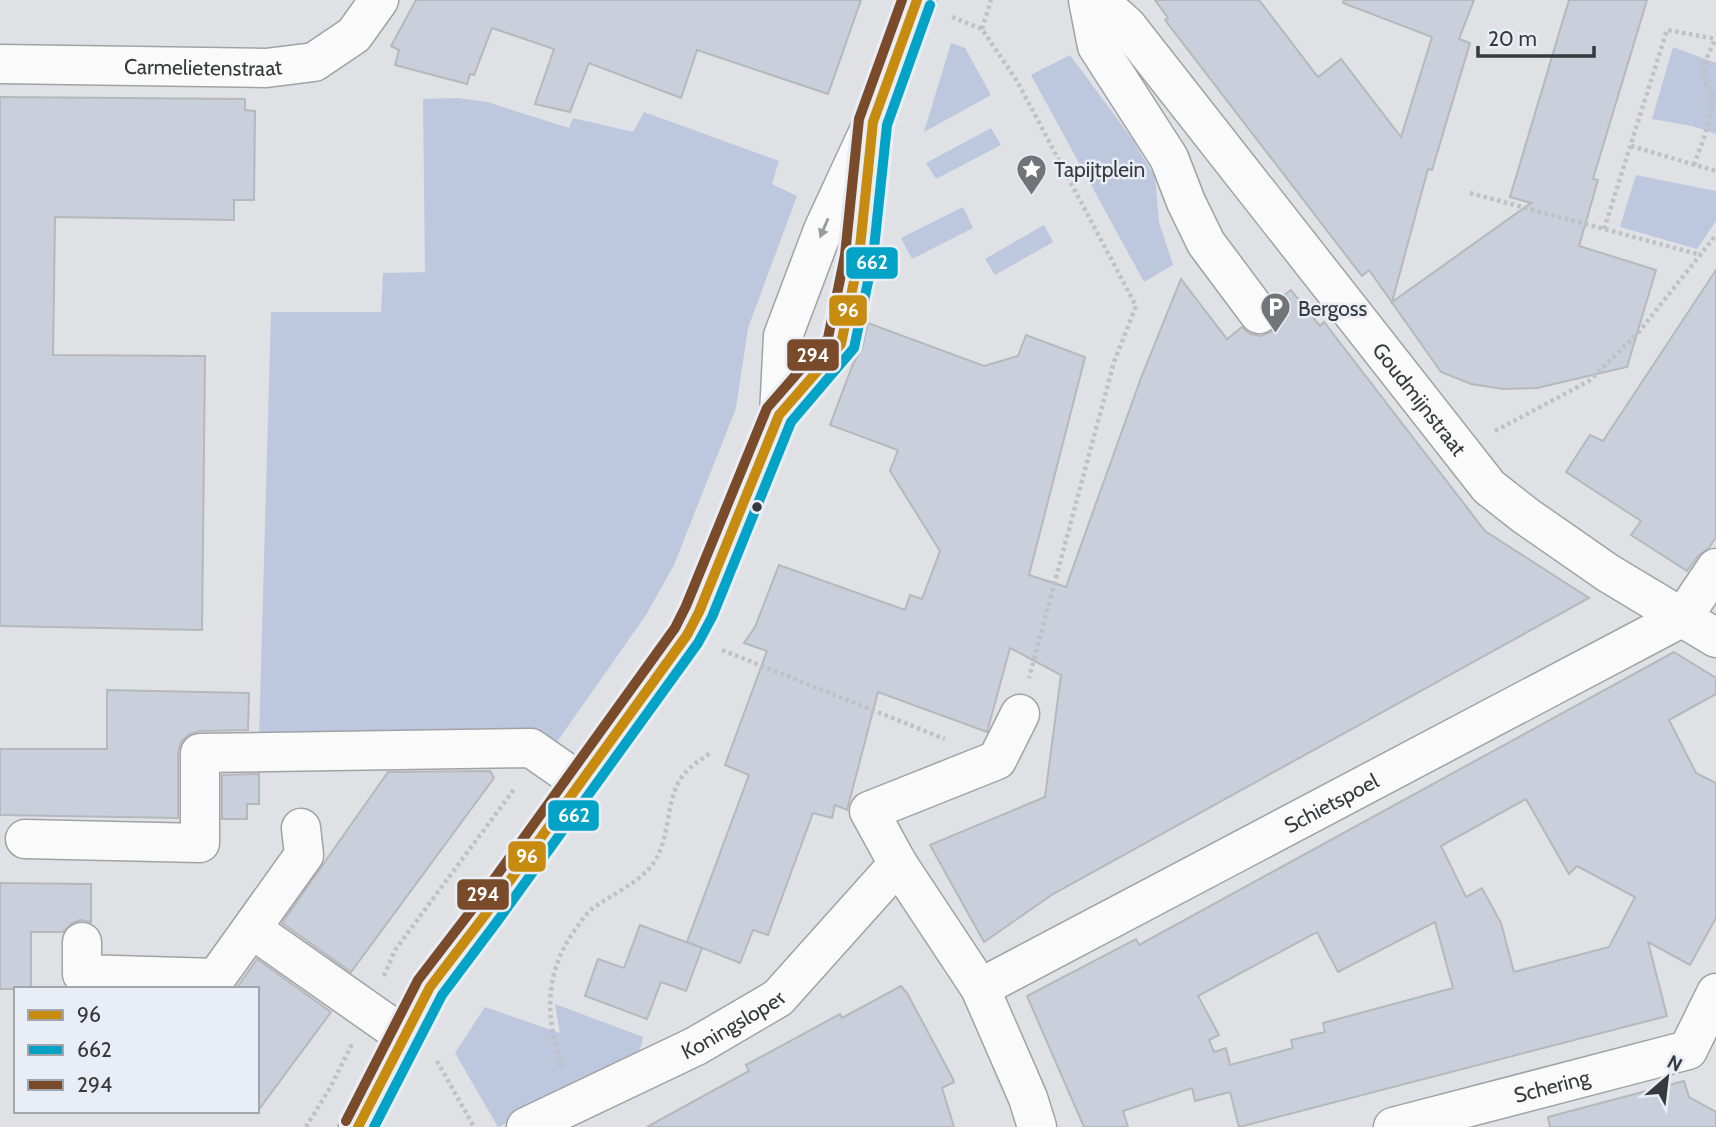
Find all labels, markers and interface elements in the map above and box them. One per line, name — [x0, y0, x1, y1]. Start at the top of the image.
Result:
scale bar — [1478, 14, 1594, 58]
text: 20 m — [1488, 26, 1537, 51]
street label: Carmelietenstraat — [124, 53, 283, 81]
place icon: Tapijtplein — [1014, 152, 1048, 196]
place label: Tapijtplein — [1054, 157, 1145, 183]
one-way arrow — [818, 218, 830, 238]
line badge: 662 — [845, 246, 899, 280]
text: 662 — [856, 251, 888, 274]
parking icon: Bergoss — [1258, 291, 1292, 335]
line badge: 96 — [828, 294, 868, 327]
place label: Bergoss — [1298, 296, 1368, 321]
text: 96 — [837, 299, 859, 322]
street label: Goudmijnstraat — [1368, 337, 1472, 460]
line badge: 294 — [786, 338, 840, 372]
text: 294 — [797, 344, 829, 367]
unlabelled marker — [750, 500, 764, 514]
street label: Schietspoel — [1280, 768, 1383, 838]
line badge: 662 — [547, 799, 600, 832]
text: 662 — [558, 804, 590, 827]
line badge: 96 — [507, 840, 547, 873]
text: 96 — [516, 845, 538, 868]
line badge: 294 — [456, 878, 510, 911]
text: 294 — [467, 883, 499, 906]
street label: Koningsloper — [677, 985, 791, 1064]
legend — [14, 987, 259, 1113]
text: 96 — [77, 1002, 101, 1027]
text: 662 — [77, 1037, 112, 1062]
north arrow — [1632, 1043, 1702, 1113]
text: N — [1663, 1050, 1686, 1077]
street label: Schering — [1511, 1064, 1593, 1107]
text: 294 — [77, 1072, 112, 1097]

